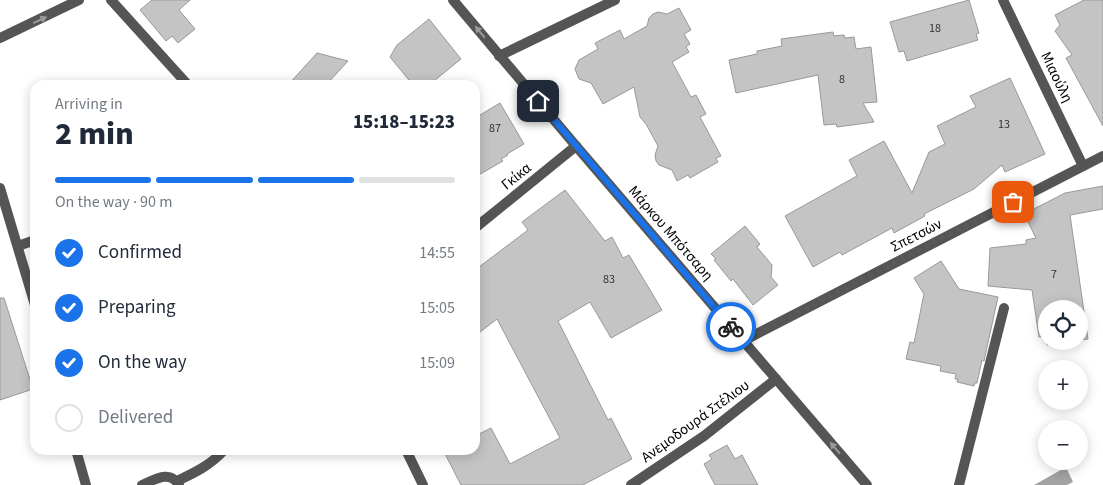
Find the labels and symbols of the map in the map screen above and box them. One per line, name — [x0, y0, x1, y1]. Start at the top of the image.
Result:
one-way arrow — [33, 15, 47, 23]
house number: 18 — [929, 20, 941, 37]
one-way arrow — [474, 26, 485, 39]
street label: Μιαούλη — [1035, 48, 1078, 106]
house number: 8 — [839, 71, 845, 88]
pin — [517, 80, 559, 122]
house number: 13 — [998, 116, 1010, 133]
house number: 87 — [489, 120, 501, 137]
street label: Γκίκα — [497, 157, 536, 195]
street label: Μάρκου Μπότσαρη — [623, 181, 718, 286]
pin — [992, 181, 1034, 223]
street label: Σπετσών — [887, 214, 946, 257]
house number: 7 — [1051, 266, 1057, 283]
house number: 83 — [603, 271, 615, 288]
courier — [706, 302, 756, 352]
street label: Ανεμοδουρά Στέλιου — [637, 375, 754, 468]
one-way arrow — [830, 442, 841, 455]

